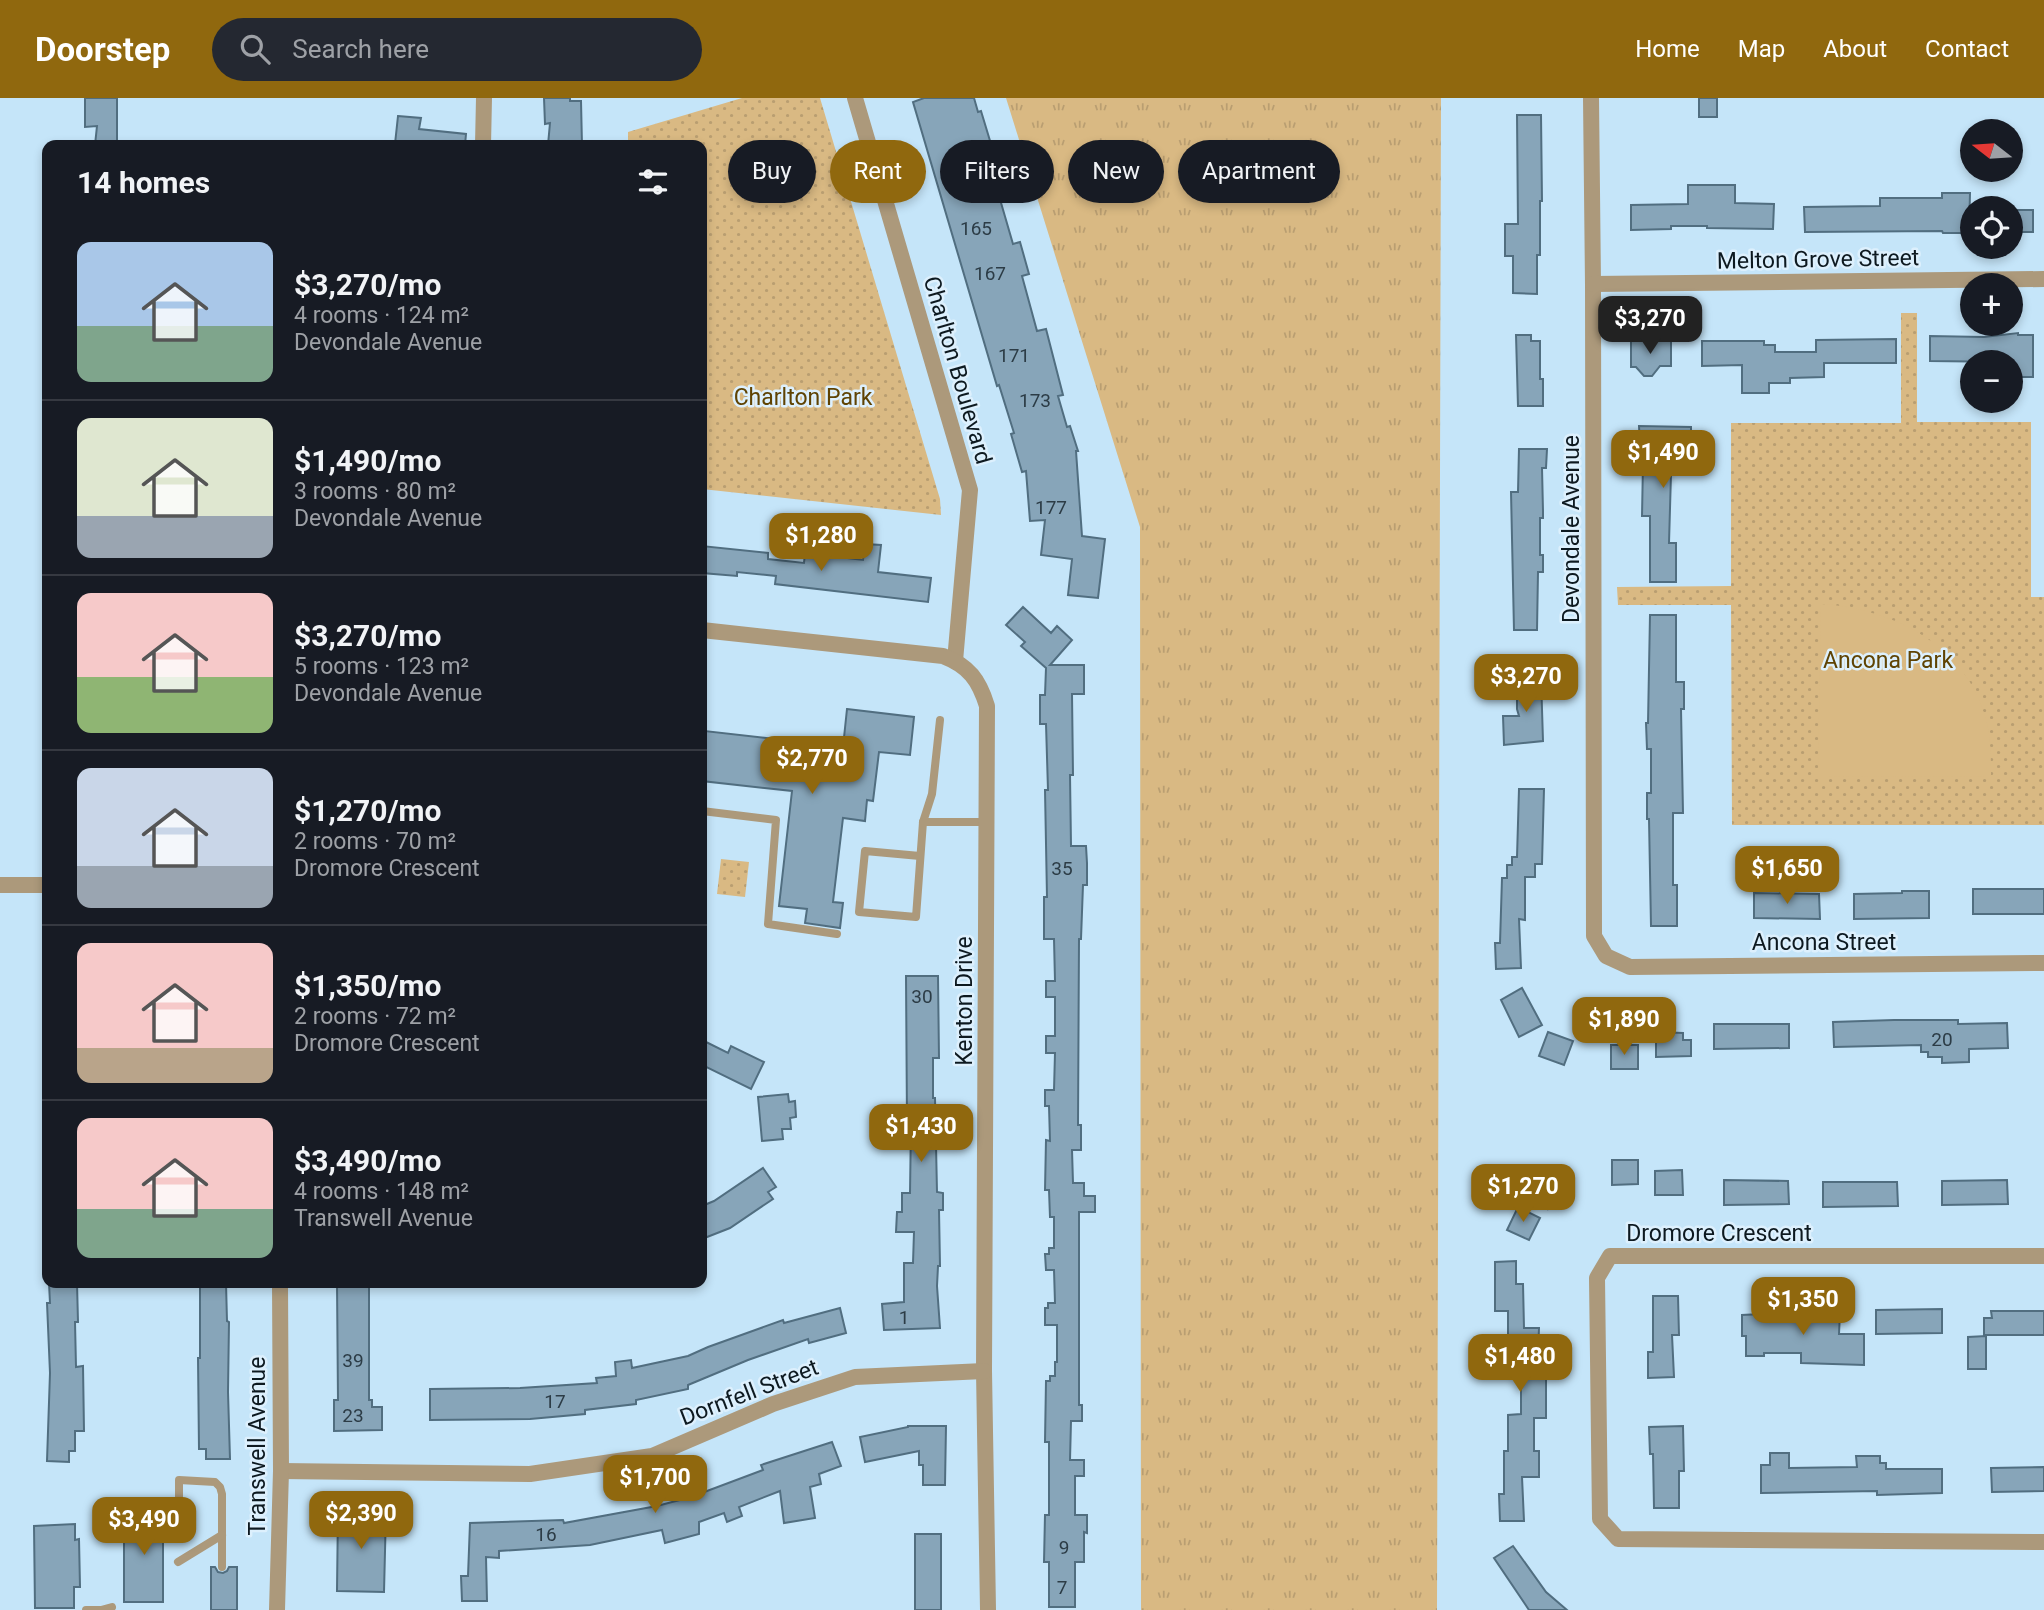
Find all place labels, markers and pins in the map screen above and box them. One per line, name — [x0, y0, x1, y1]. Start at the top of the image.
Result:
pin: $3,270 — [1593, 296, 1707, 356]
pin: $1,490 — [1606, 430, 1720, 490]
pin: $1,280 — [764, 514, 878, 573]
pin: $3,270 — [1469, 654, 1583, 714]
pin: $2,770 — [755, 736, 869, 796]
pin: $1,650 — [1730, 846, 1844, 906]
pin: $1,890 — [1567, 998, 1681, 1057]
pin: $1,430 — [864, 1104, 978, 1164]
pin: $1,270 — [1466, 1164, 1580, 1224]
pin: $1,350 — [1746, 1278, 1860, 1337]
pin: $1,480 — [1463, 1334, 1577, 1394]
pin: $1,700 — [598, 1456, 712, 1515]
pin: $2,390 — [304, 1492, 418, 1551]
pin: $3,490 — [87, 1498, 201, 1557]

